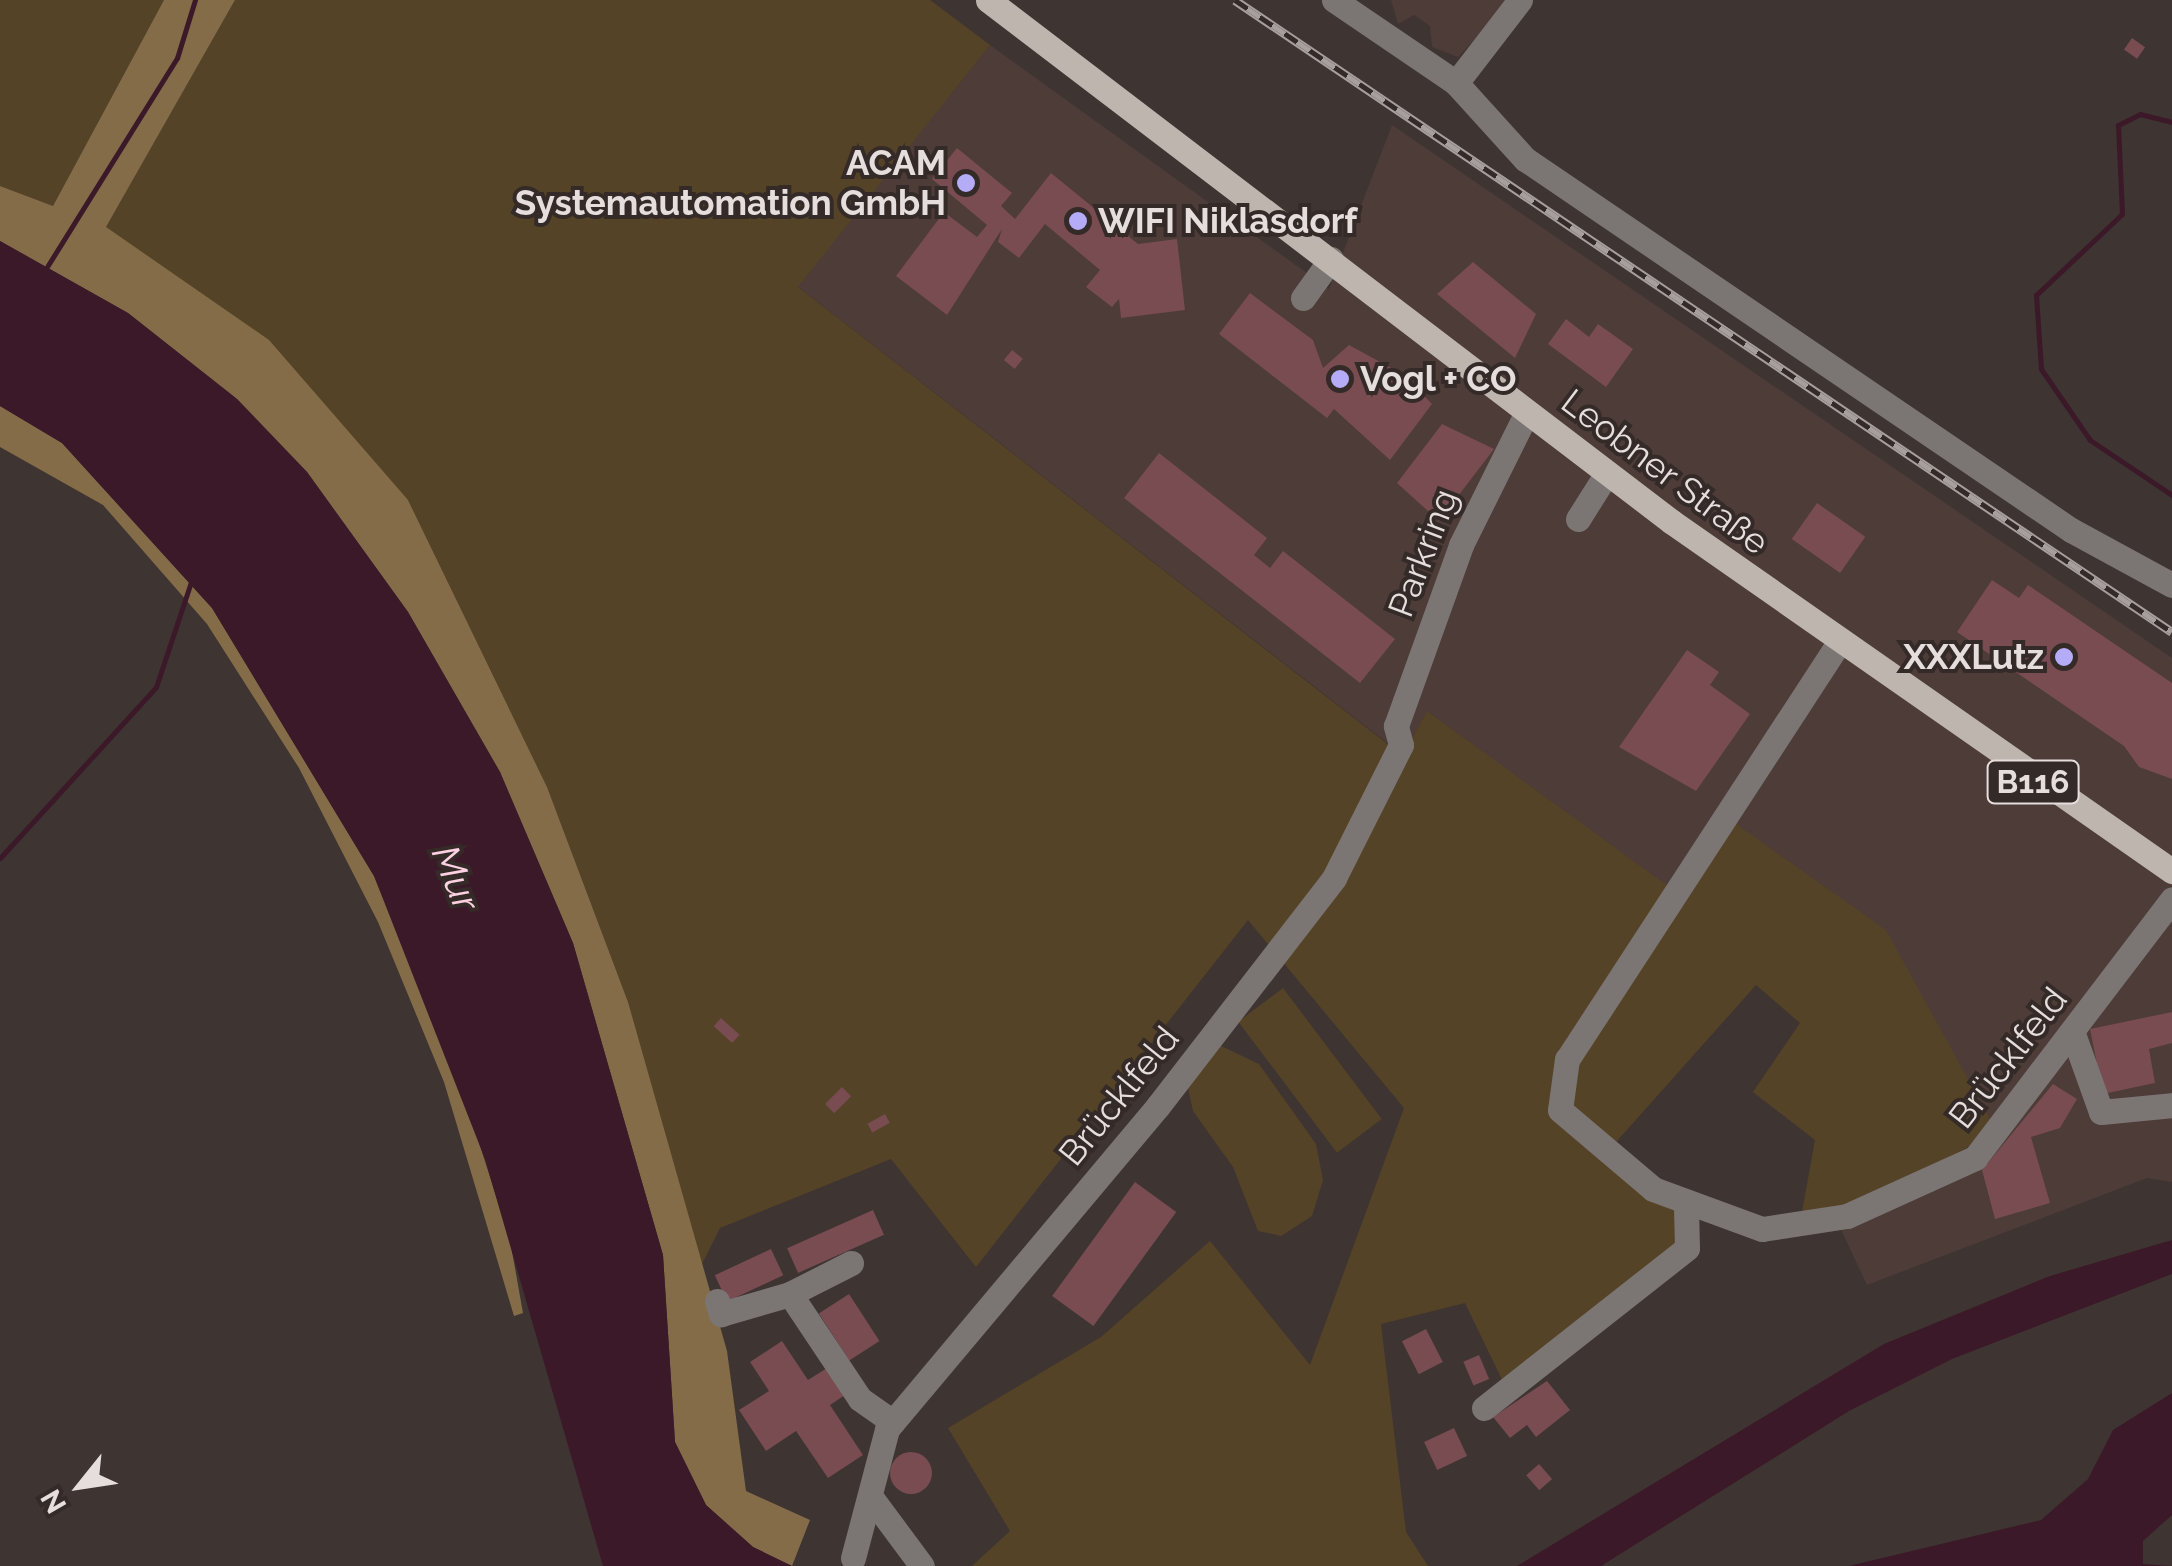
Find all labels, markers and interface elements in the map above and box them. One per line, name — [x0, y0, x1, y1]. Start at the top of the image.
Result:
place label: ACAM Systemautomation GmbH — [515, 142, 946, 224]
marker: ACAM Systemautomation GmbH — [955, 172, 977, 194]
place label: WIFI Niklasdorf — [1098, 200, 1357, 242]
marker: WIFI Niklasdorf — [1067, 210, 1089, 232]
place label: Vogl + CO — [1360, 358, 1517, 400]
marker: Vogl + CO — [1329, 368, 1351, 390]
street label: Leobner Straße — [1553, 380, 1777, 564]
street label: Parkring — [1379, 483, 1467, 623]
place label: XXXLutz — [1903, 636, 2044, 678]
marker: XXXLutz — [2053, 646, 2075, 668]
road number: B116 — [1986, 755, 2080, 809]
water label: Mur — [422, 839, 490, 917]
street label: Brücklfeld — [1940, 979, 2076, 1137]
street label: Brücklfeld — [1050, 1018, 1188, 1174]
north arrow — [30, 1436, 130, 1536]
text: N — [34, 1484, 73, 1519]

